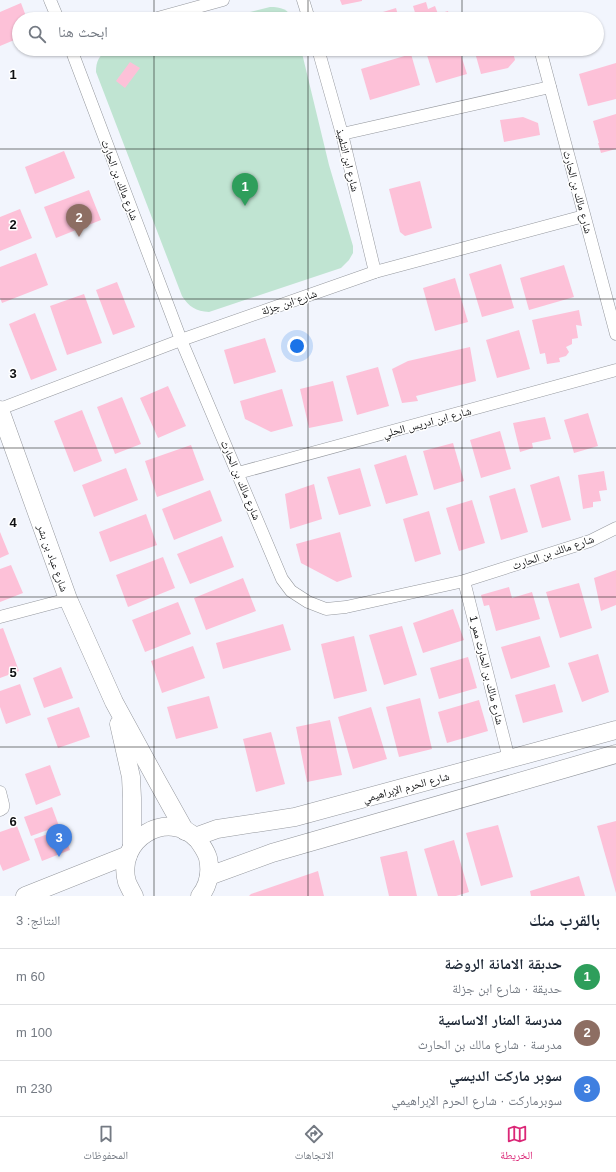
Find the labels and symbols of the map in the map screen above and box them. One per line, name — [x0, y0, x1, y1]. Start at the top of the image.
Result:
text: 1 — [9, 67, 17, 82]
street label: شارع ابن التلميذ — [333, 127, 362, 193]
street label: شارع مالك بن الحارث — [98, 138, 141, 222]
street label: شارع مالك بن الحارث — [560, 149, 595, 235]
pin: 1 — [232, 173, 258, 206]
pin: 2 — [66, 204, 92, 237]
text: 2 — [9, 217, 17, 232]
street label: شارع ابن جزلة — [260, 287, 319, 318]
your location — [287, 336, 307, 356]
text: 3 — [9, 366, 17, 381]
street label: شارع ابن ادريس الحلي — [381, 404, 473, 442]
street label: شارع مالك بن الحارث — [218, 438, 263, 522]
text: 4 — [9, 515, 17, 530]
street label: شارع عباد بن بشر — [34, 522, 71, 593]
street label: شارع مالك بن الحارث — [511, 532, 596, 573]
street label: شارع مالك بن الحارث ممر 1 — [467, 614, 506, 726]
text: 5 — [9, 665, 17, 680]
street label: شارع الحرم الإبراهيمي — [361, 770, 451, 807]
text: 6 — [9, 814, 17, 829]
pin: 3 — [46, 824, 72, 857]

